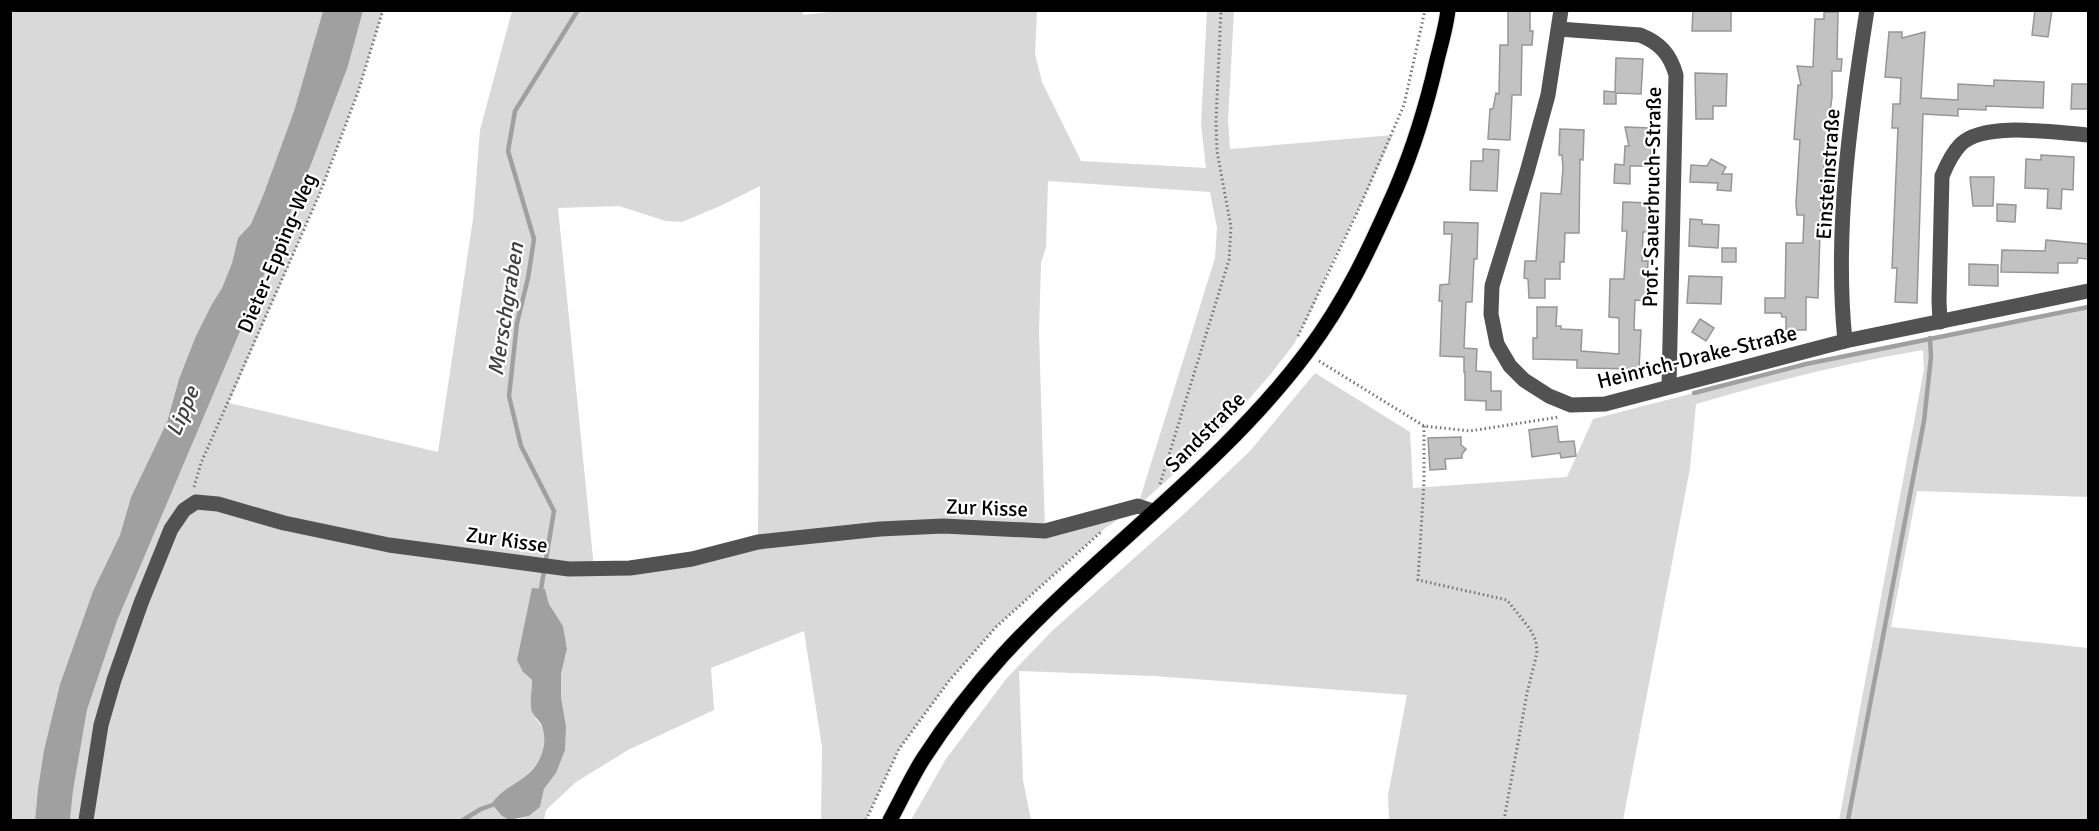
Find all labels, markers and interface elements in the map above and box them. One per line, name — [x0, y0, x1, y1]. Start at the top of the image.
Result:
street label: Prof.-Sauerbruch-Straße — [1637, 86, 1667, 308]
street label: Einsteinstraße — [1810, 108, 1846, 240]
street label: Dieter-Epping-Weg — [232, 169, 322, 337]
water label: Merschgraben — [482, 240, 529, 377]
street label: Heinrich-Drake-Straße — [1594, 320, 1800, 394]
water label: Lippe — [160, 381, 205, 440]
street label: Sandstraße — [1159, 386, 1251, 478]
street label: Zur Kisse — [945, 494, 1029, 522]
street label: Zur Kisse — [464, 521, 550, 559]

